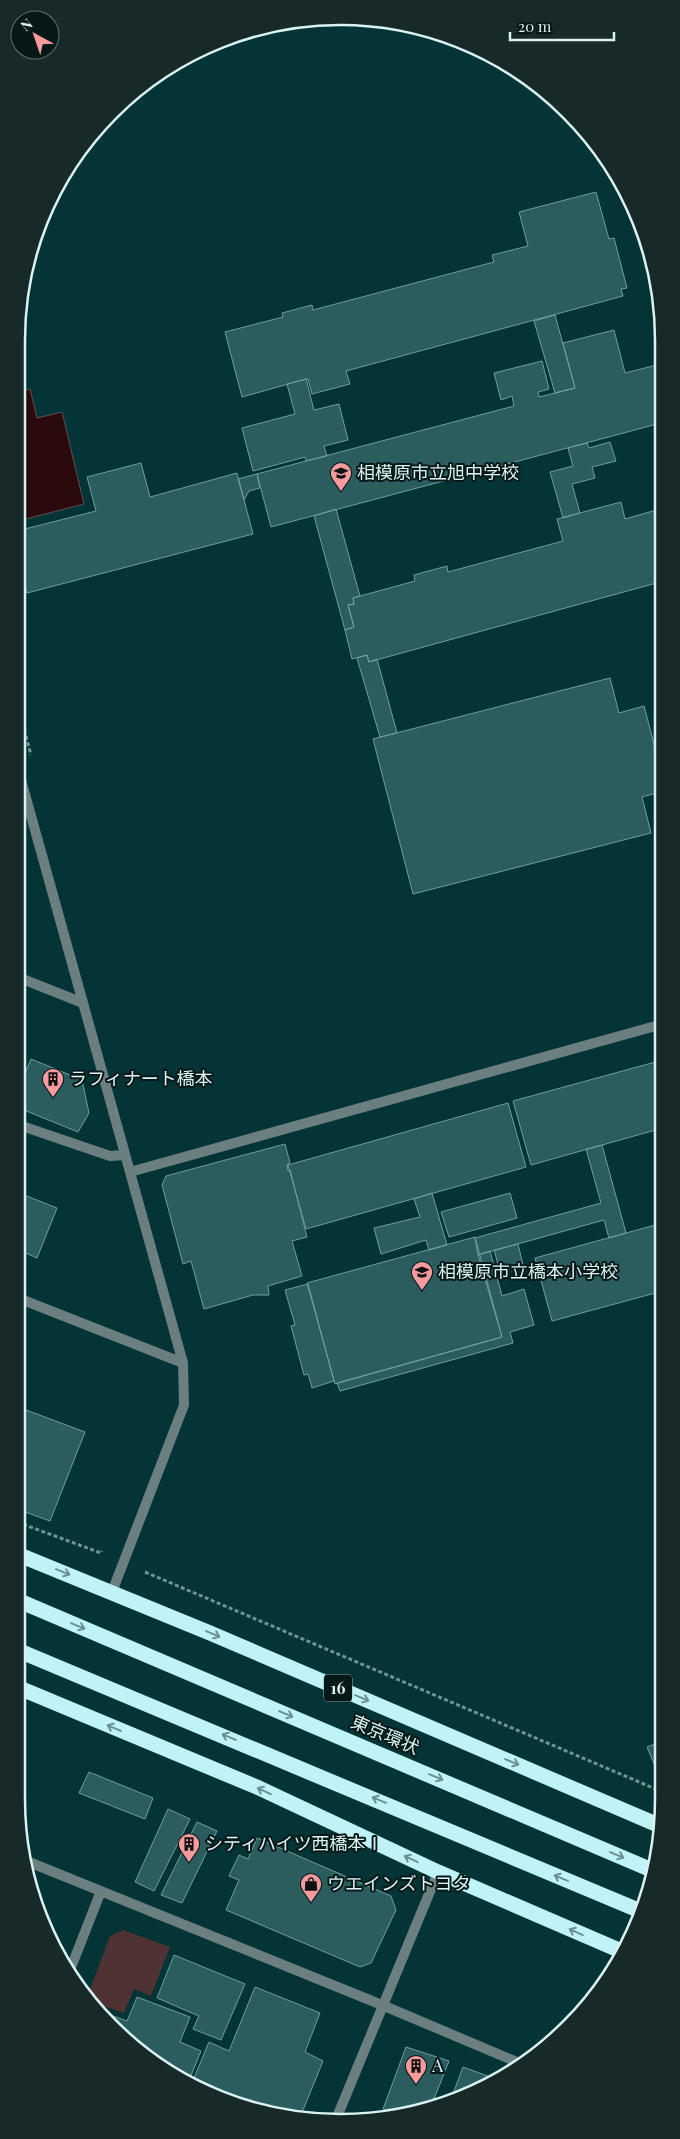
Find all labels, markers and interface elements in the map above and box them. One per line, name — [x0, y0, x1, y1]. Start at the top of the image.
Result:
north arrow — [10, 10, 60, 60]
scale bar — [510, 10, 614, 42]
text: N — [16, 14, 36, 35]
text: 20 m — [518, 16, 552, 36]
place label: 相模原市立旭中学校 — [357, 460, 519, 484]
school or university icon: 相模原市立旭中学校 — [329, 461, 353, 492]
place label: ラフィナート橋本 — [69, 1066, 213, 1090]
building icon: ラフィナート橋本 — [41, 1067, 65, 1098]
place label: 相模原市立橋本小学校 — [438, 1259, 618, 1283]
school or university icon: 相模原市立橋本小学校 — [410, 1260, 434, 1291]
one-way arrow — [54, 1568, 70, 1577]
one-way arrow — [70, 1622, 85, 1632]
one-way arrow — [205, 1630, 220, 1639]
road number: 16 — [324, 1675, 352, 1702]
one-way arrow — [354, 1693, 369, 1703]
one-way arrow — [278, 1709, 293, 1719]
street label: 東京環状 — [348, 1709, 423, 1759]
one-way arrow — [107, 1723, 122, 1733]
one-way arrow — [222, 1732, 237, 1742]
one-way arrow — [504, 1757, 519, 1767]
one-way arrow — [428, 1772, 443, 1782]
one-way arrow — [257, 1786, 272, 1795]
one-way arrow — [372, 1795, 387, 1805]
place label: シティハイツ西橋本Ⅰ — [205, 1831, 384, 1855]
building icon: シティハイツ西橋本Ⅰ — [177, 1832, 201, 1863]
one-way arrow — [609, 1850, 624, 1860]
one-way arrow — [404, 1854, 419, 1864]
place label: ウエインズトヨタ — [327, 1871, 471, 1895]
shop icon: ウエインズトヨタ — [299, 1872, 323, 1903]
one-way arrow — [554, 1872, 569, 1882]
one-way arrow — [569, 1926, 584, 1936]
place label: A — [431, 2053, 444, 2077]
building icon: A — [404, 2054, 428, 2085]

